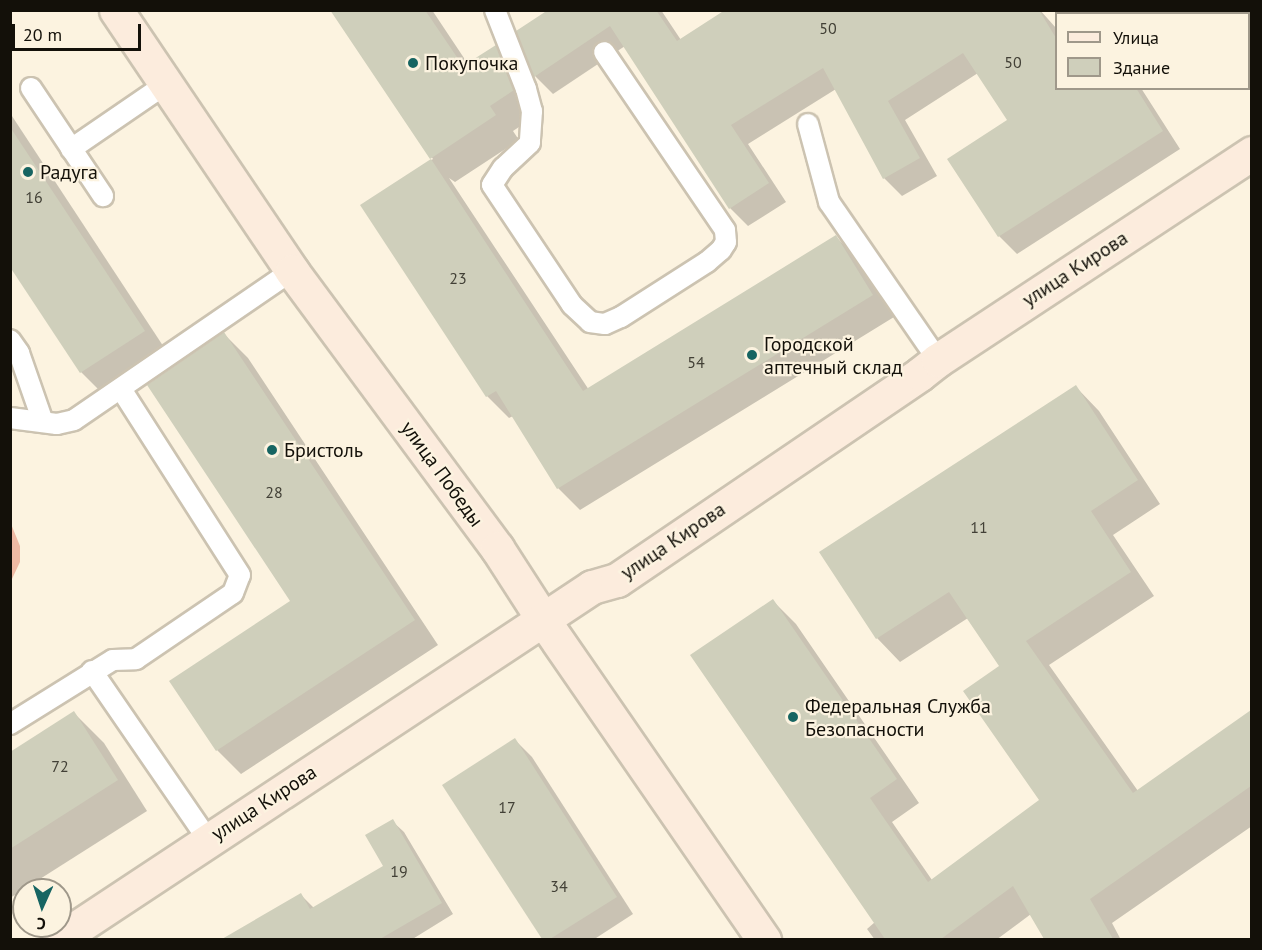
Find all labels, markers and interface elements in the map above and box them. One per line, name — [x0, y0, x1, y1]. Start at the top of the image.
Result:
scale bar — [15, 12, 144, 50]
legend — [1055, 12, 1250, 90]
house number: 50 — [819, 18, 837, 38]
text: 20 m — [23, 23, 62, 46]
text: Улица — [1113, 26, 1159, 49]
place label: Покупочка — [425, 51, 518, 75]
house number: 50 — [1004, 52, 1022, 72]
marker: Покупочка — [406, 56, 420, 70]
text: Здание — [1113, 56, 1170, 79]
place label: Радуга — [40, 160, 98, 184]
marker: Радуга — [21, 165, 35, 179]
house number: 16 — [25, 187, 43, 207]
street label: улица Кирова — [1018, 226, 1132, 312]
house number: 23 — [449, 268, 467, 288]
place label: Городской аптечный склад — [764, 332, 902, 379]
marker: Городской аптечный склад — [745, 348, 759, 362]
house number: 54 — [687, 352, 705, 372]
street label: улица Победы — [396, 417, 488, 531]
place label: Бристоль — [284, 438, 363, 462]
marker: Бристоль — [265, 443, 279, 457]
house number: 28 — [265, 482, 283, 502]
street label: улица Кирова — [616, 497, 730, 585]
house number: 11 — [970, 517, 988, 537]
place label: Федеральная Служба Безопасности — [805, 694, 991, 741]
marker: Федеральная Служба Безопасности — [786, 710, 800, 724]
house number: 72 — [51, 756, 69, 776]
street label: улица Кирова — [207, 760, 321, 846]
house number: 17 — [498, 797, 516, 817]
house number: 19 — [390, 861, 408, 881]
house number: 34 — [550, 876, 568, 896]
north arrow — [12, 878, 72, 938]
text: С — [36, 914, 46, 934]

